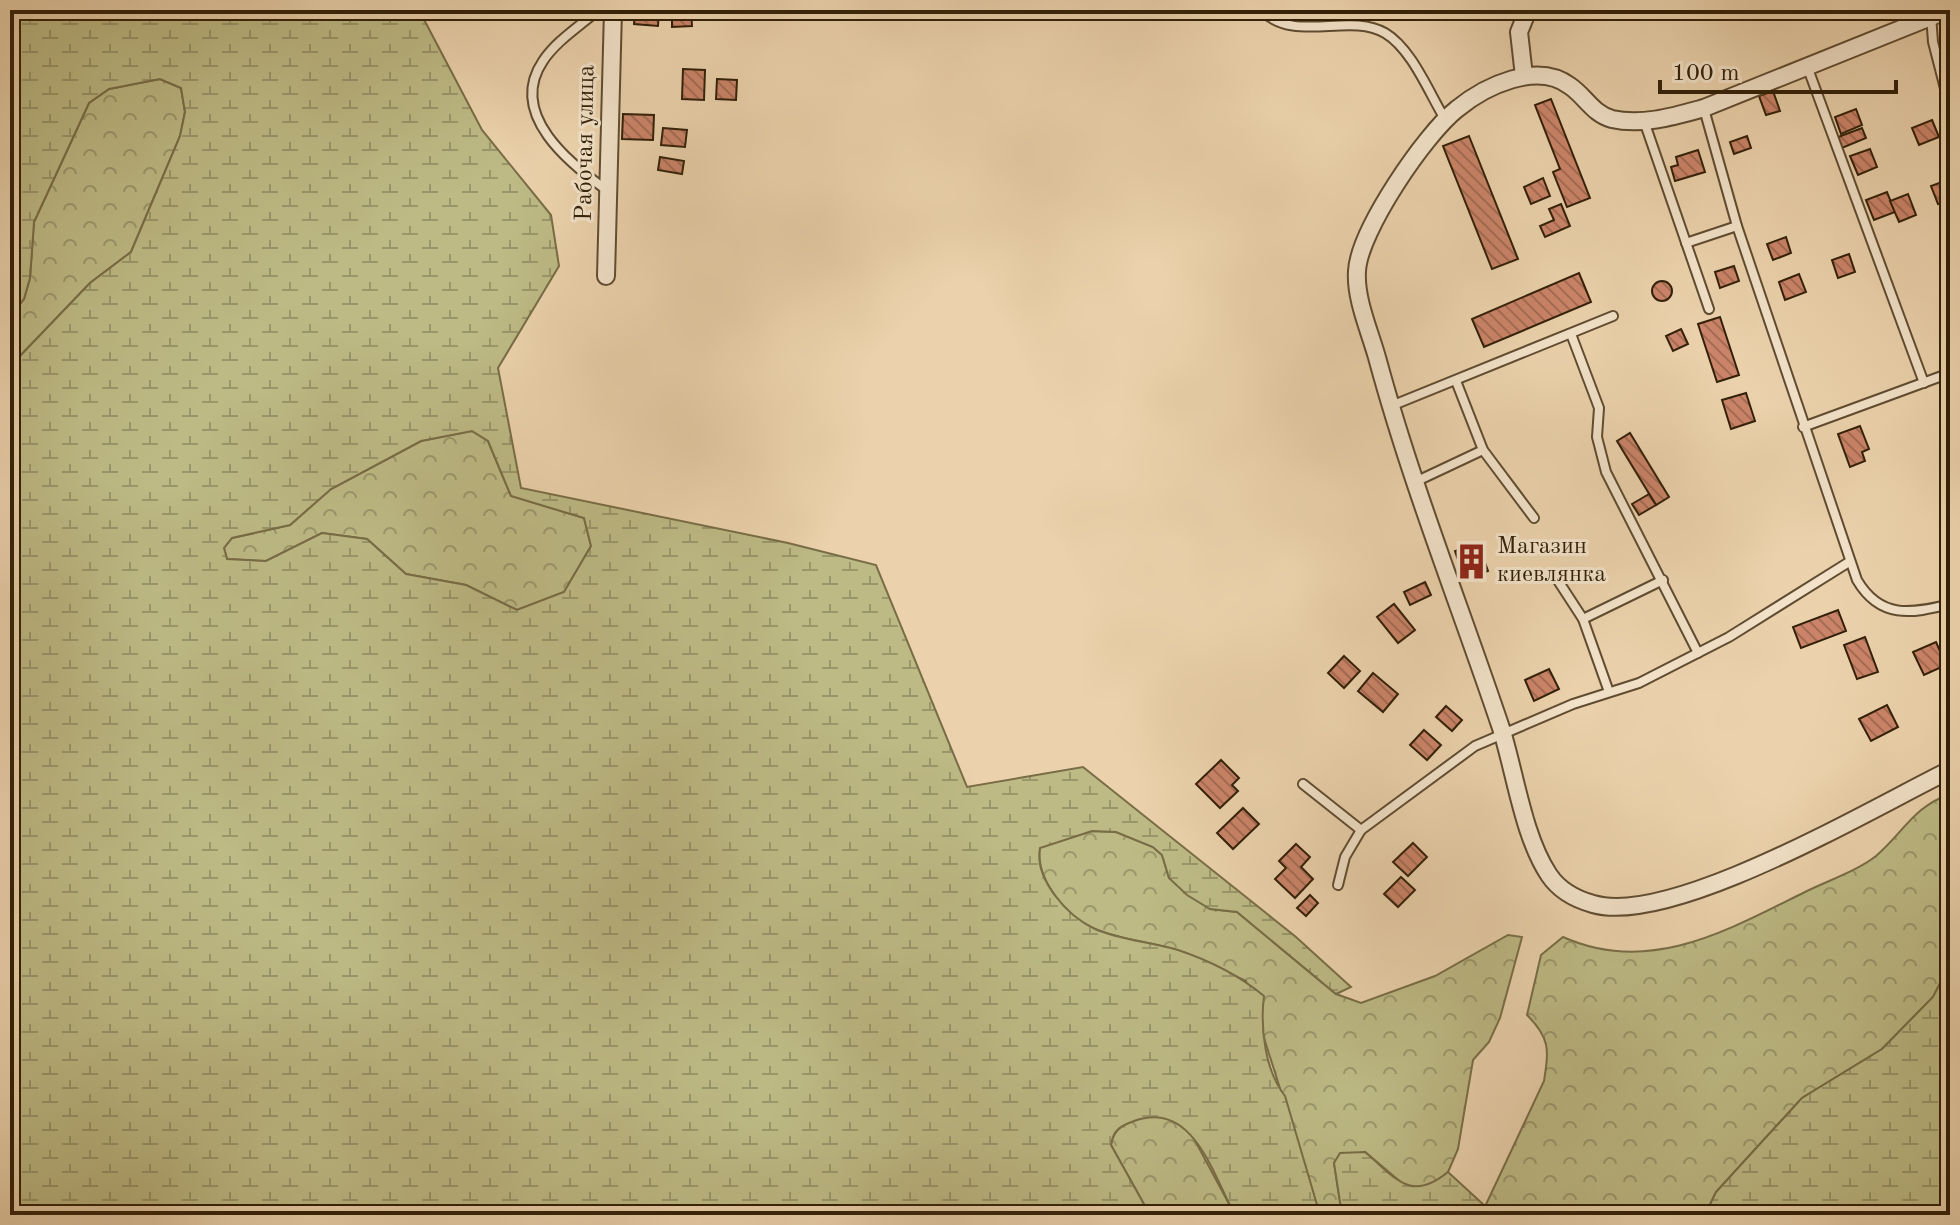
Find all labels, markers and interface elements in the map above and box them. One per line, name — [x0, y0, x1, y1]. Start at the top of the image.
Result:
scale bar — [1660, 44, 1896, 94]
text: 100 m — [1672, 62, 1740, 86]
street label: Рабочая улица — [573, 64, 599, 221]
place label: Магазин киевлянка — [1497, 535, 1606, 587]
building icon: Магазин киевлянка — [1452, 542, 1490, 580]

